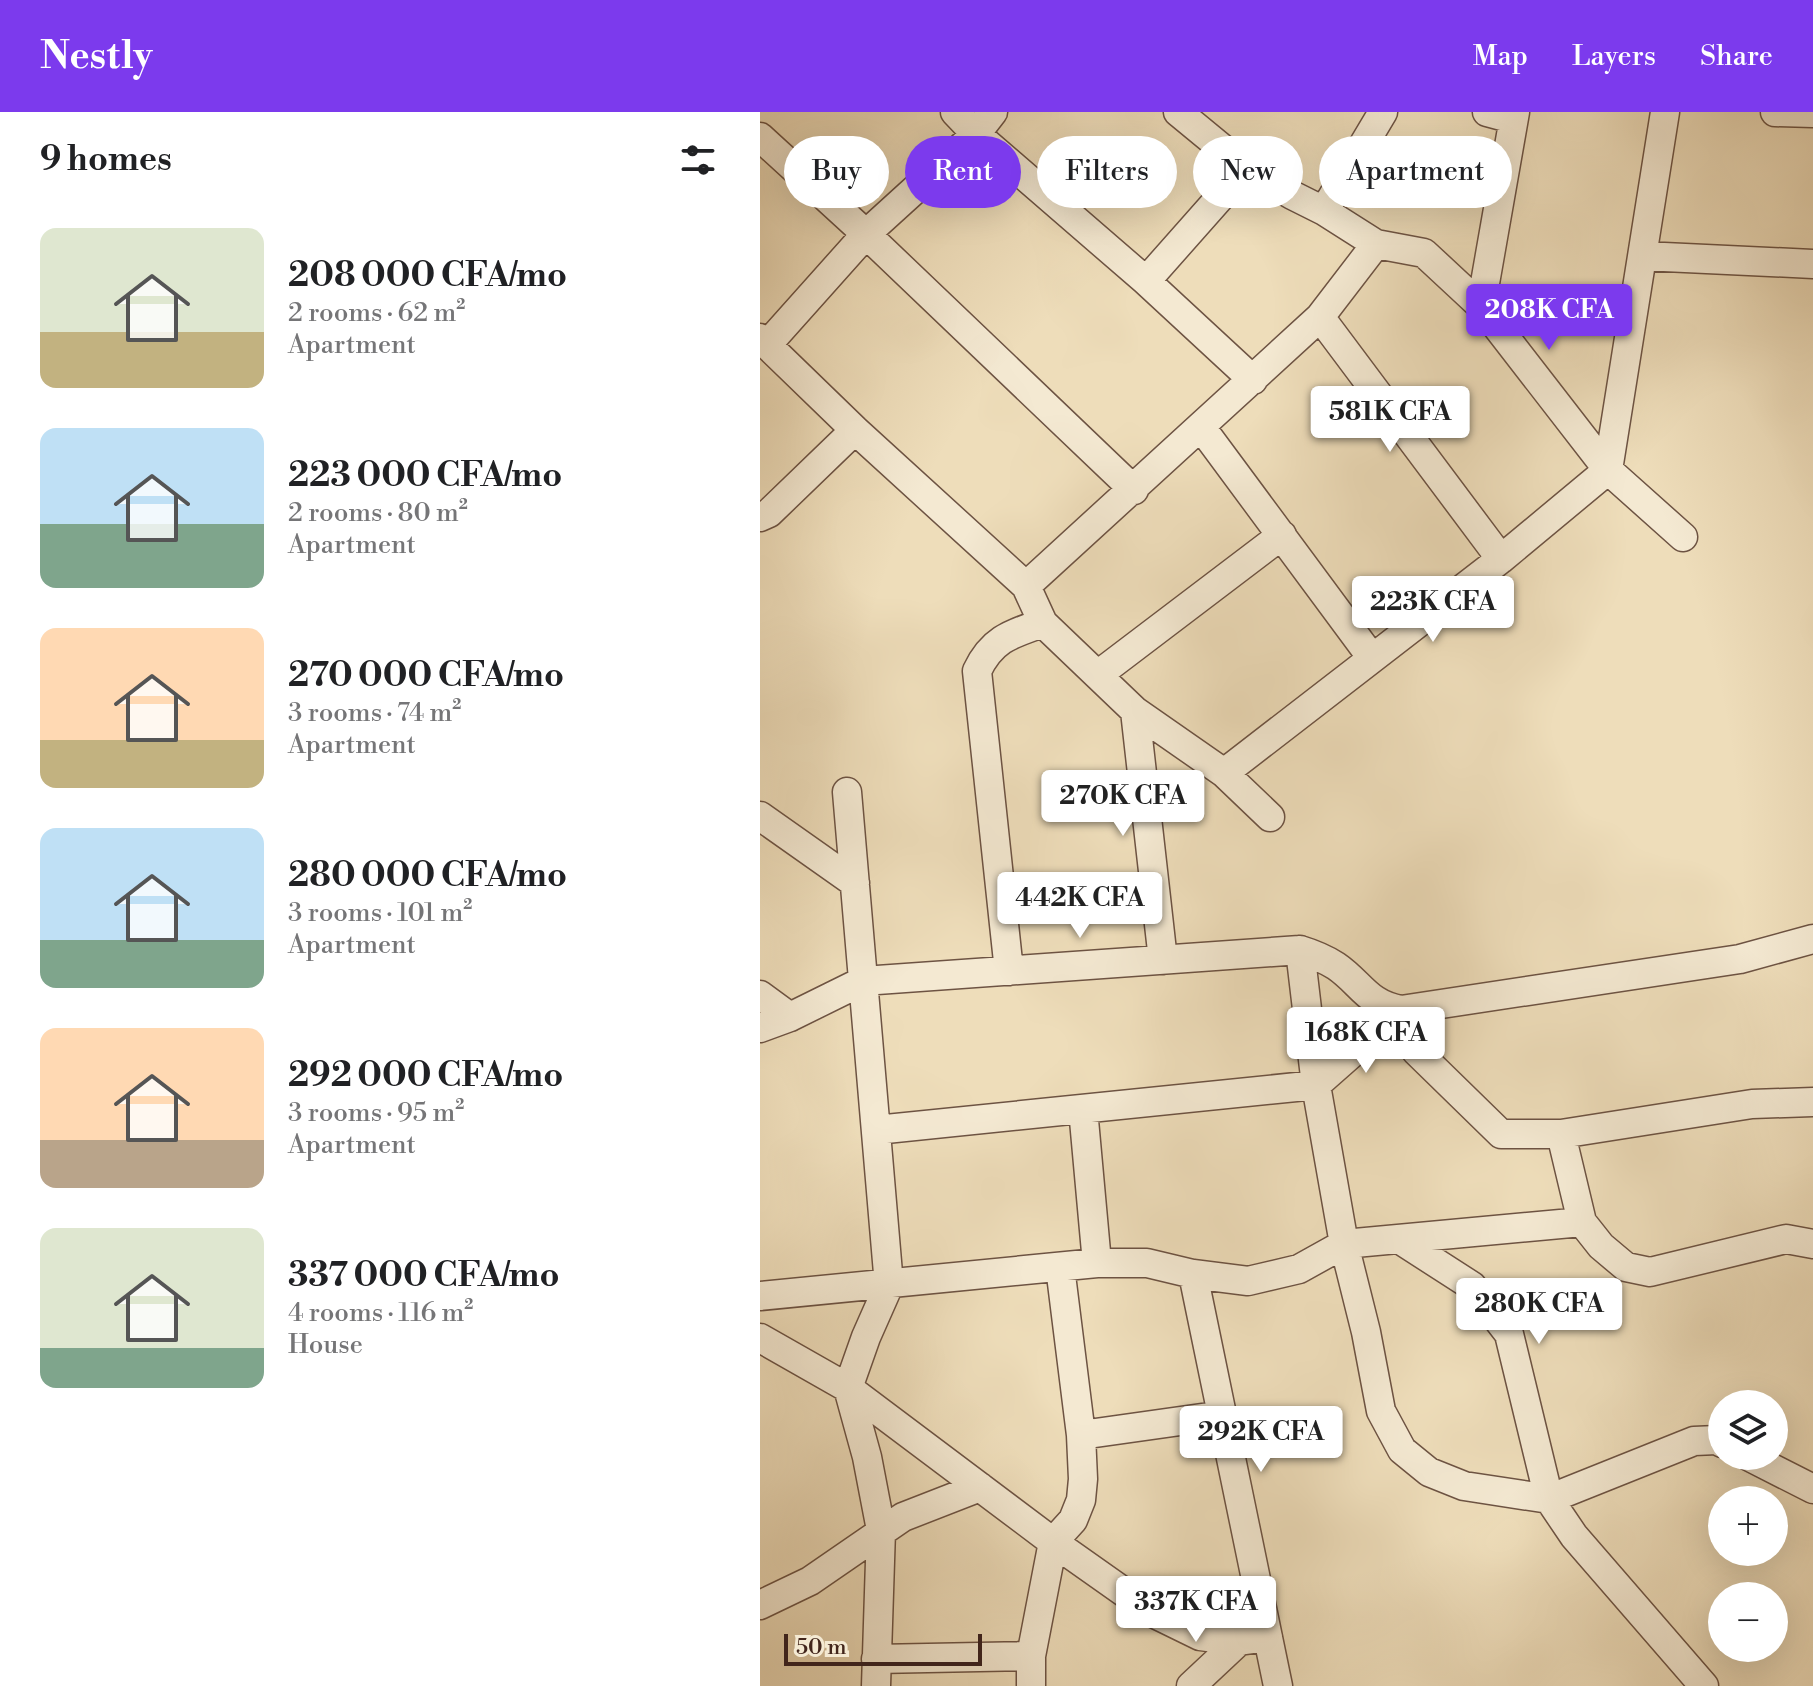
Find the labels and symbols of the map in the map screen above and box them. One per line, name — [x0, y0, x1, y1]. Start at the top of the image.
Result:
pin: 208K CFA — [1466, 284, 1632, 352]
pin: 581K CFA — [1307, 386, 1473, 454]
pin: 223K CFA — [1350, 576, 1516, 644]
pin: 270K CFA — [1040, 770, 1206, 838]
pin: 442K CFA — [997, 872, 1163, 940]
pin: 168K CFA — [1283, 1007, 1449, 1075]
pin: 280K CFA — [1456, 1278, 1622, 1346]
pin: 292K CFA — [1178, 1406, 1344, 1474]
pin: 337K CFA — [1113, 1576, 1279, 1644]
scale bar — [784, 1630, 982, 1666]

